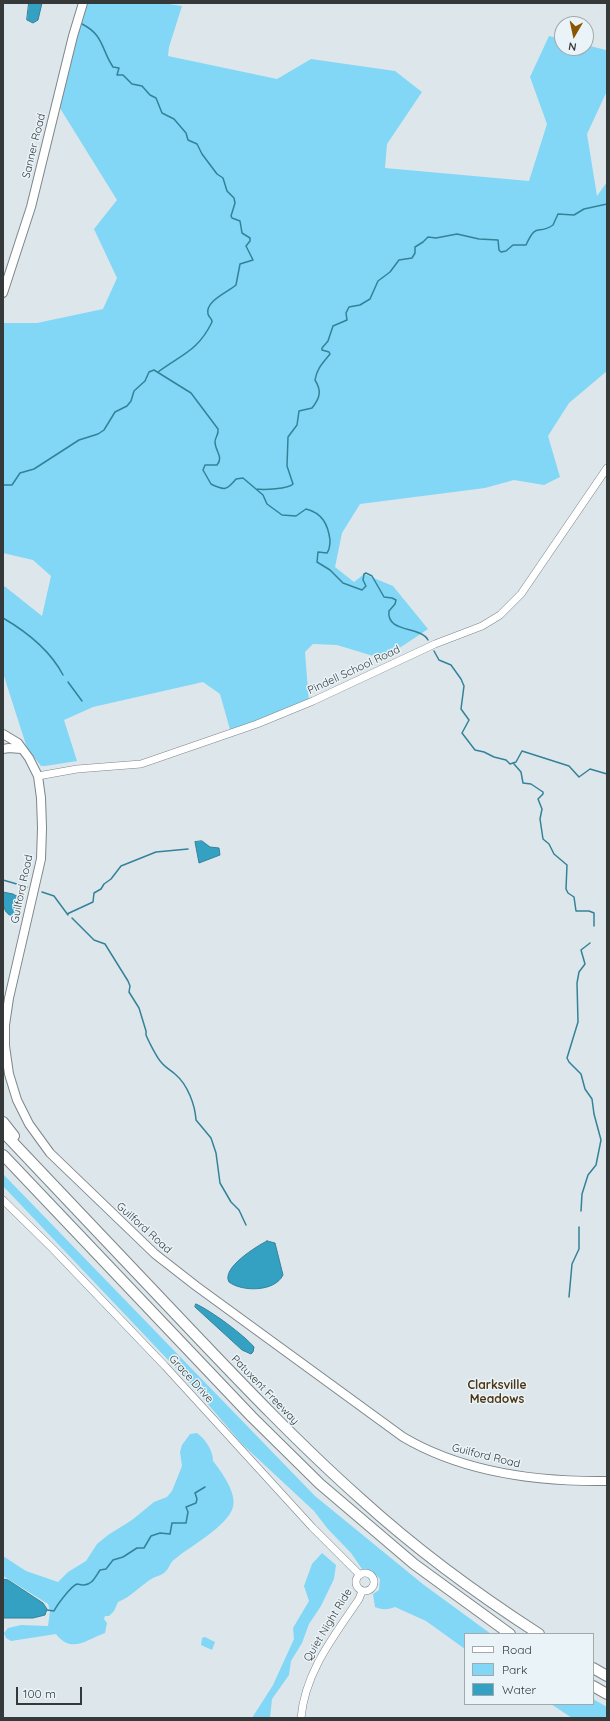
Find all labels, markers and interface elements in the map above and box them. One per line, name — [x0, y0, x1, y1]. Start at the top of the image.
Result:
north arrow — [554, 16, 594, 56]
text: N — [567, 39, 577, 54]
street label: Sanner Road — [20, 112, 48, 180]
street label: Pindell School Road — [306, 643, 402, 697]
street label: Guilford Road — [8, 853, 36, 925]
street label: Guilford Road — [114, 1200, 174, 1256]
street label: Grace Drive — [166, 1352, 216, 1406]
street label: Patuxent Freeway — [228, 1353, 302, 1427]
district label: Clarksville Meadows — [467, 1378, 527, 1406]
street label: Guilford Road — [450, 1441, 522, 1471]
street label: Quiet Night Ride — [301, 1586, 355, 1664]
legend — [464, 1633, 594, 1705]
text: Road — [502, 1642, 532, 1657]
text: Park — [502, 1662, 527, 1677]
scale bar — [18, 1679, 84, 1705]
text: Water — [502, 1682, 536, 1697]
text: 100 m — [23, 1686, 56, 1701]

